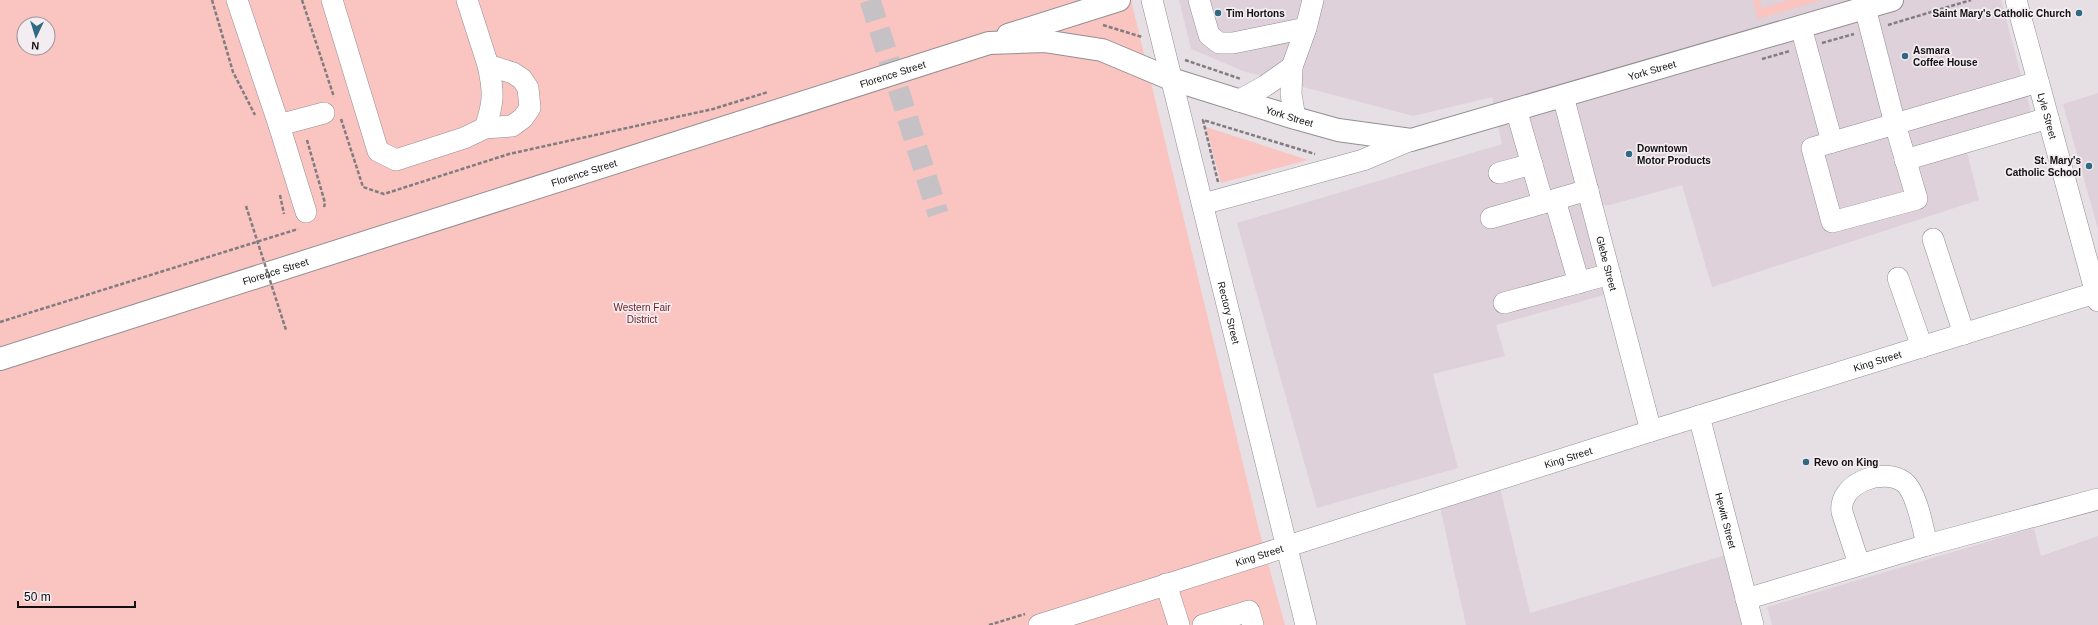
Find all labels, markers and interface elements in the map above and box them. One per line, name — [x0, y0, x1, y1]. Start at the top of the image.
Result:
marker: Tim Hortons — [1213, 8, 1223, 18]
place label: Tim Hortons — [1226, 8, 1285, 19]
place label: Saint Mary's Catholic Church — [1932, 8, 2071, 19]
marker: Saint Mary's Catholic Church — [2074, 8, 2084, 18]
north arrow — [16, 16, 56, 56]
text: N — [31, 40, 40, 52]
place label: Asmara Coffee House — [1913, 45, 1978, 68]
marker: Asmara Coffee House — [1900, 51, 1910, 61]
street label: York Street — [1627, 58, 1677, 83]
street label: Florence Street — [858, 59, 927, 90]
street label: Lyle Street — [2036, 92, 2059, 140]
street label: York Street — [1264, 104, 1315, 129]
place label: Downtown Motor Products — [1637, 143, 1711, 166]
marker: Downtown Motor Products — [1624, 149, 1634, 159]
place label: St. Mary's Catholic School — [2005, 155, 2081, 178]
street label: Florence Street — [550, 157, 619, 189]
marker: St. Mary's Catholic School — [2084, 161, 2094, 171]
street label: Glebe Street — [1594, 235, 1619, 292]
street label: Florence Street — [241, 256, 310, 287]
street label: Rectory Street — [1216, 280, 1242, 345]
park label: Western Fair District — [613, 302, 671, 325]
street label: King Street — [1852, 348, 1903, 374]
street label: King Street — [1543, 445, 1594, 470]
marker: Revo on King — [1801, 457, 1811, 467]
place label: Revo on King — [1814, 457, 1878, 468]
street label: Hewitt Street — [1713, 492, 1738, 550]
street label: King Street — [1234, 543, 1285, 568]
scale bar — [18, 583, 135, 609]
text: 50 m — [24, 590, 51, 604]

